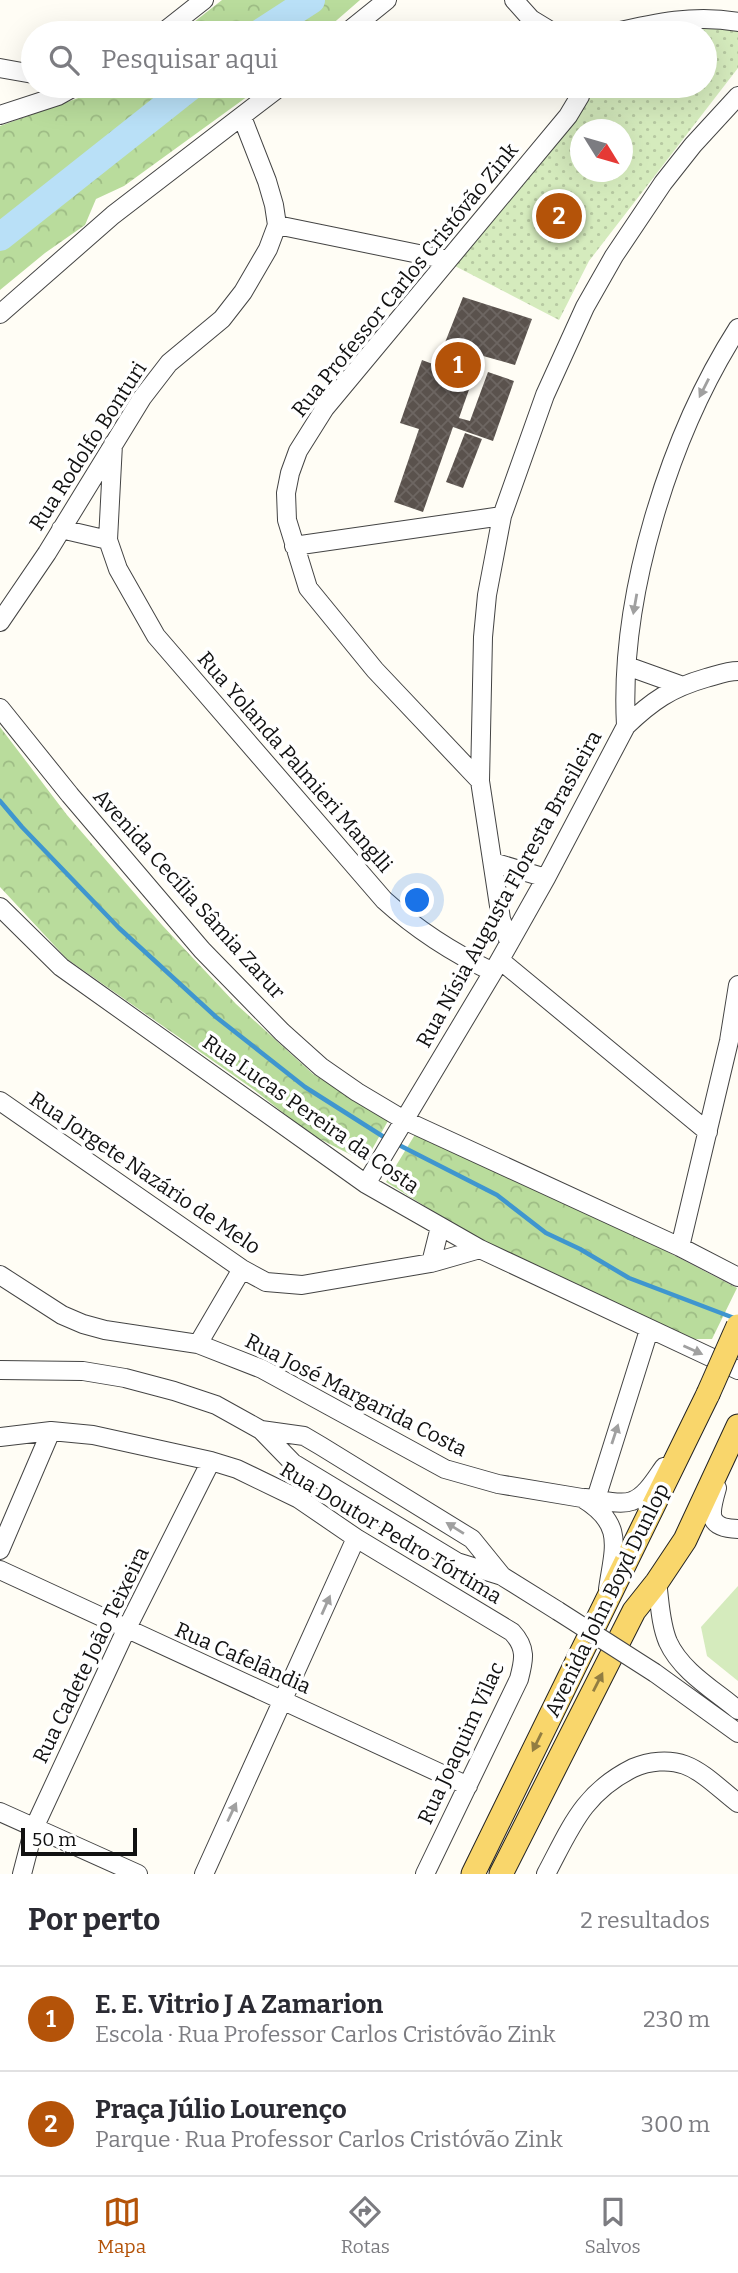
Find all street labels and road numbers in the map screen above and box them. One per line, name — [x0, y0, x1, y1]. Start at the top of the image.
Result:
street label: Rua Professor Carlos Cristóvão Zink — [286, 138, 524, 422]
street label: Rua Rodolfo Bonturi — [24, 357, 152, 535]
street label: Rua Yolanda Palmieri Manglli — [192, 646, 398, 878]
street label: Rua Nísia Augusta Floresta Brasileira — [411, 726, 607, 1052]
street label: Avenida Cecília Sâmia Zarur — [88, 784, 290, 1004]
street label: Rua Lucas Pereira da Costa — [198, 1029, 425, 1199]
street label: Rua Jorgete Nazário de Melo — [25, 1086, 265, 1260]
street label: Rua José Margarida Costa — [241, 1328, 472, 1463]
street label: Rua Doutor Pedro Tórtima — [275, 1456, 507, 1610]
street label: Avenida John Boyd Dunlop — [539, 1479, 675, 1721]
street label: Rua Cadete João Teixeira — [27, 1542, 155, 1767]
street label: Rua Cafelândia — [171, 1616, 315, 1700]
street label: Rua Joaquim Vilac — [412, 1658, 510, 1828]

